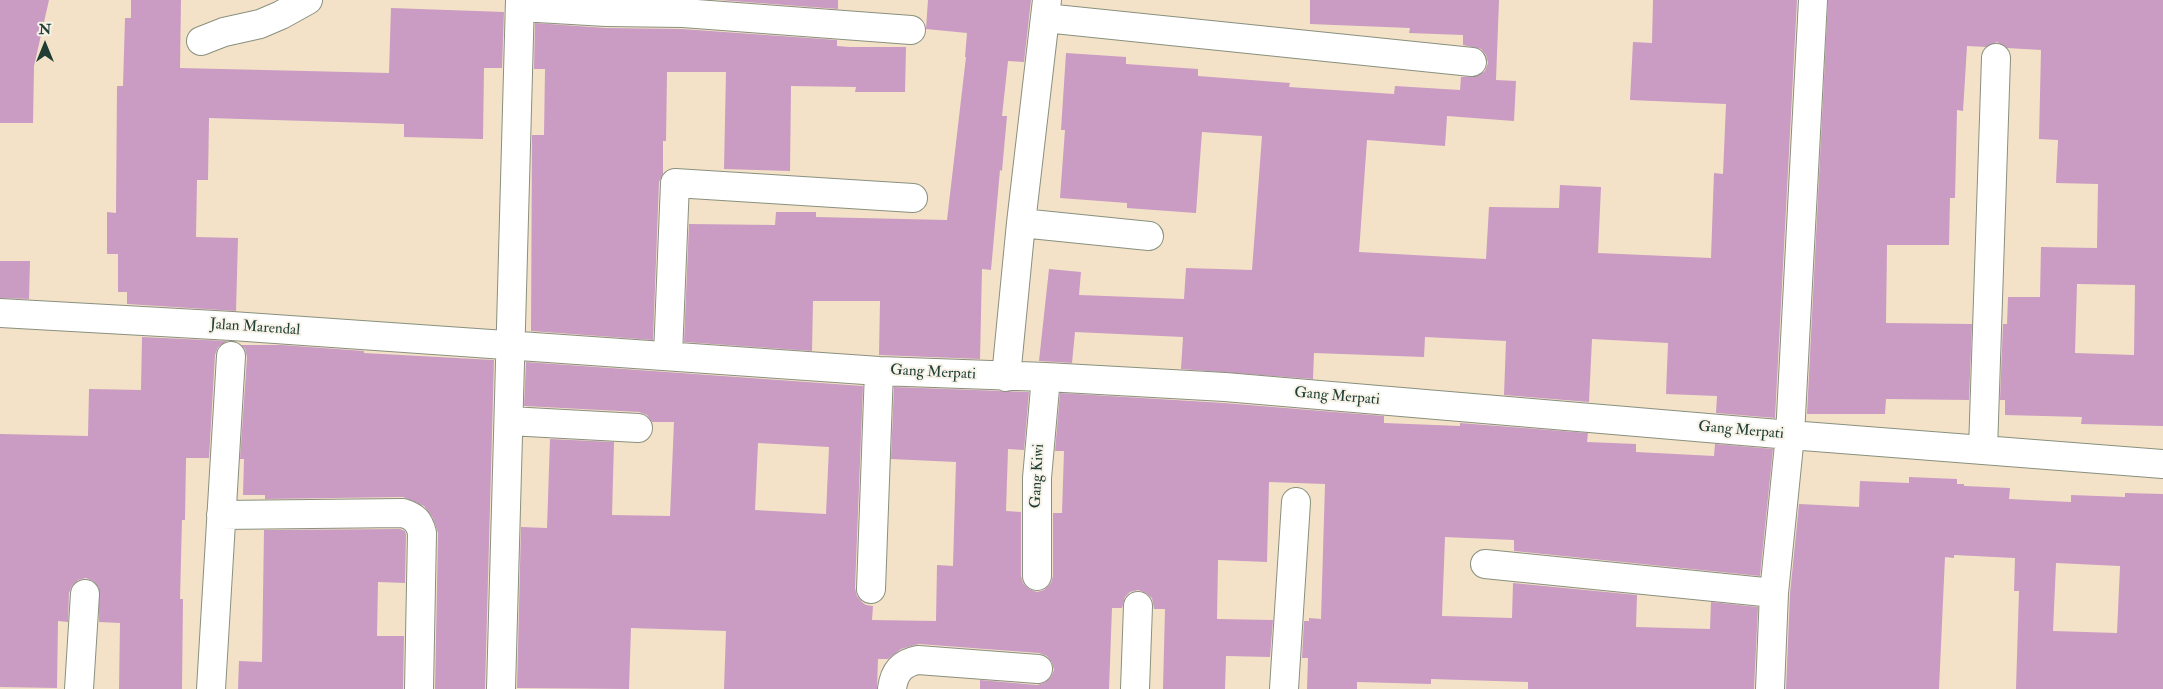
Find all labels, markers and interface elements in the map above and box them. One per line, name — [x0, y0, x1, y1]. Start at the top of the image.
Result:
north arrow — [20, 20, 70, 70]
text: N — [39, 21, 51, 38]
street label: Jalan Marendal — [209, 316, 301, 340]
street label: Gang Merpati — [890, 362, 976, 384]
street label: Gang Merpati — [1293, 384, 1381, 410]
street label: Gang Merpati — [1697, 418, 1785, 444]
street label: Gang Kiwi — [1027, 443, 1049, 509]

